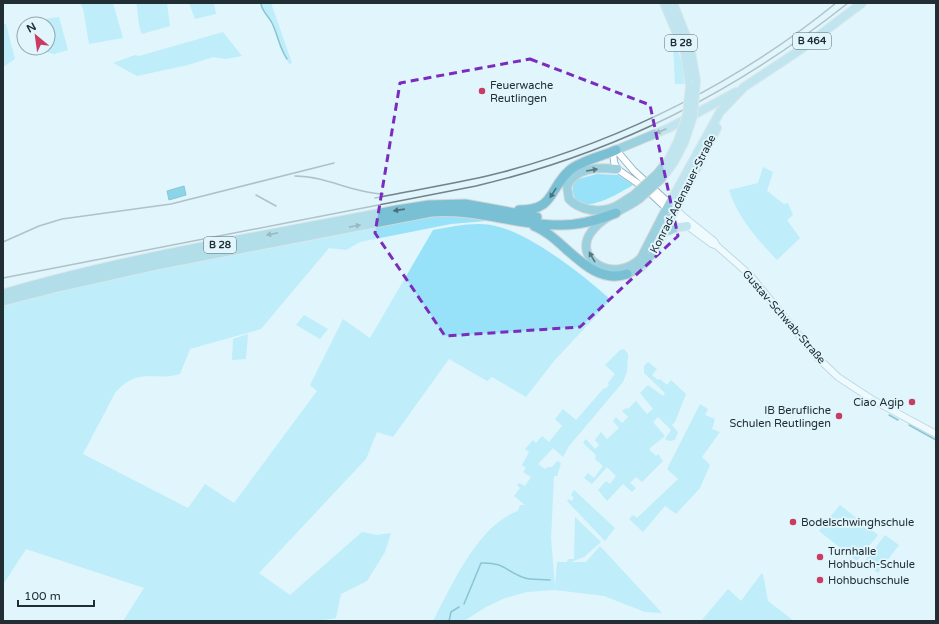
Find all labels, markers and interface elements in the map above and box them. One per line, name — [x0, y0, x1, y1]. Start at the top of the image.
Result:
north arrow — [16, 16, 56, 56]
text: N — [24, 20, 38, 36]
road number: B 464 — [793, 33, 831, 49]
road number: B 28 — [665, 35, 697, 51]
place label: Feuerwache Reutlingen — [490, 79, 553, 105]
marker: Feuerwache Reutlingen — [477, 86, 487, 96]
one-way arrow — [656, 128, 667, 134]
street label: Konrad-Adenauer-Straße — [647, 133, 719, 255]
one-way arrow — [586, 167, 599, 173]
one-way arrow — [550, 187, 557, 199]
one-way arrow — [393, 207, 406, 213]
one-way arrow — [348, 223, 361, 229]
one-way arrow — [266, 232, 278, 238]
road number: B 28 — [204, 237, 236, 253]
one-way arrow — [588, 251, 595, 263]
street label: Gustav-Schwab-Straße — [740, 267, 828, 367]
place label: Ciao Agip — [853, 396, 904, 409]
marker: Ciao Agip — [907, 397, 917, 407]
place label: IB Berufliche Schulen Reutlingen — [729, 404, 831, 430]
marker: IB Berufliche Schulen Reutlingen — [834, 411, 844, 421]
place label: Bodelschwinghschule — [801, 516, 914, 529]
marker: Bodelschwinghschule — [788, 517, 798, 527]
place label: Turnhalle Hohbuch-Schule — [828, 545, 915, 571]
marker: Turnhalle Hohbuch-Schule — [815, 552, 825, 562]
place label: Hohbuchschule — [828, 574, 909, 587]
marker: Hohbuchschule — [815, 575, 825, 585]
scale bar — [18, 582, 94, 608]
text: 100 m — [24, 589, 61, 603]

